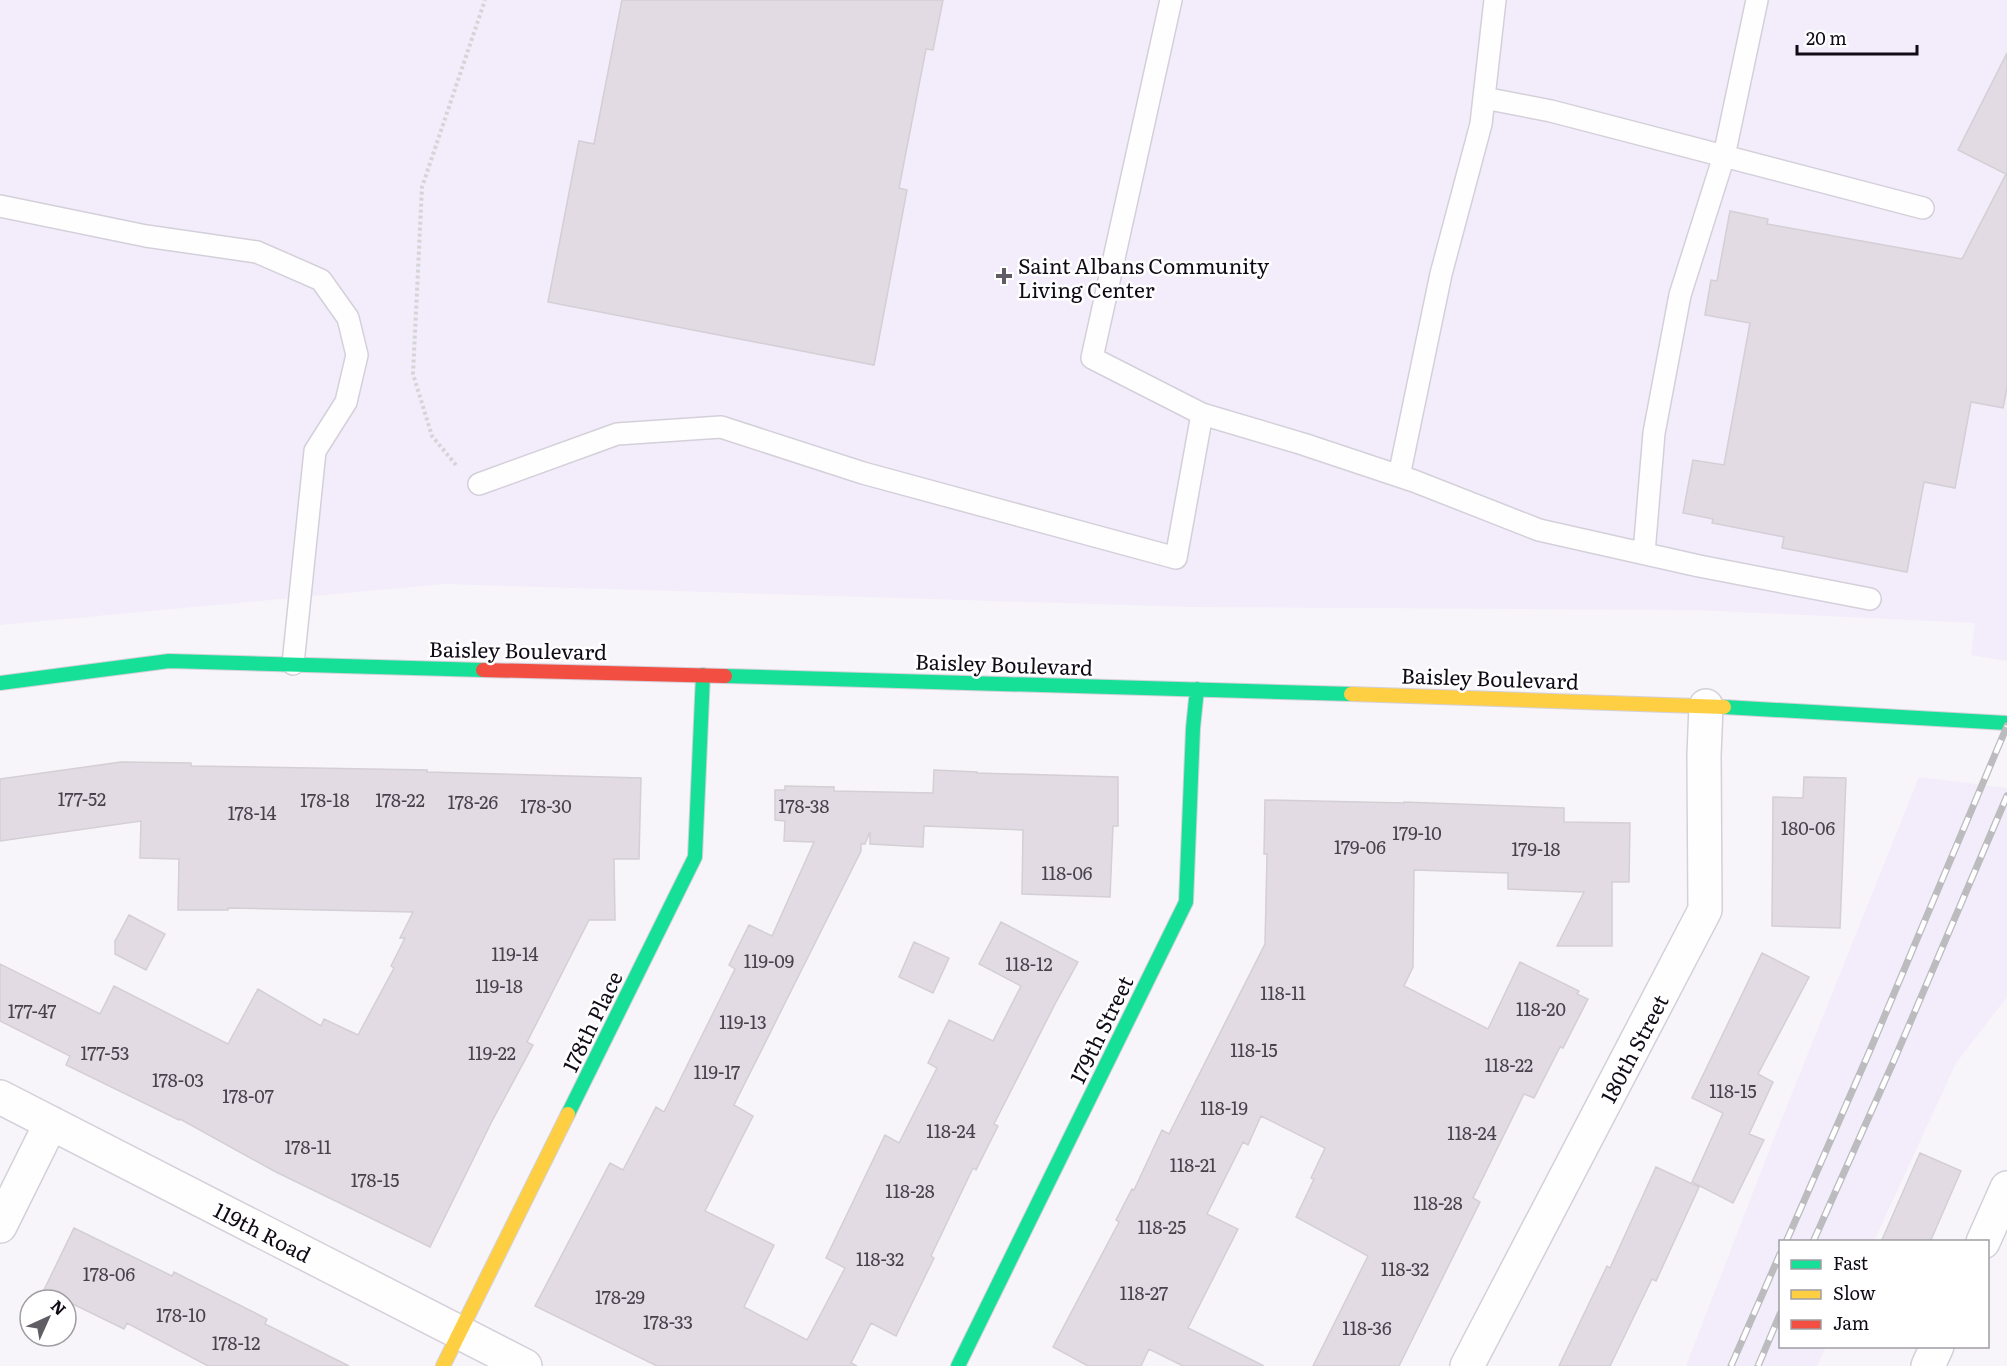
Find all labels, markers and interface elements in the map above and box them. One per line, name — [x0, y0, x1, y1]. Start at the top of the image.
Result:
scale bar — [1797, 18, 1917, 56]
text: 20 m — [1806, 24, 1847, 51]
place label: Saint Albans Community Living Center — [1018, 249, 1270, 304]
marker: Saint Albans Community Living Center — [995, 267, 1013, 285]
street label: Baisley Boulevard — [429, 632, 607, 666]
street label: Baisley Boulevard — [915, 644, 1094, 682]
street label: Baisley Boulevard — [1401, 658, 1580, 696]
house number: 177-52 — [58, 785, 106, 812]
house number: 178-18 — [300, 786, 350, 813]
house number: 178-22 — [375, 786, 425, 813]
house number: 178-26 — [448, 788, 498, 815]
house number: 178-30 — [520, 792, 572, 819]
house number: 178-38 — [779, 792, 829, 819]
house number: 178-14 — [228, 799, 276, 826]
house number: 180-06 — [1781, 814, 1835, 841]
house number: 179-10 — [1392, 819, 1442, 846]
house number: 179-06 — [1334, 833, 1386, 860]
house number: 179-18 — [1512, 835, 1561, 862]
house number: 118-06 — [1041, 859, 1093, 886]
house number: 119-14 — [492, 940, 539, 967]
house number: 119-09 — [744, 947, 794, 974]
house number: 118-12 — [1005, 950, 1053, 977]
street label: 178th Place — [553, 965, 629, 1077]
street label: 179th Street — [1061, 970, 1140, 1088]
house number: 119-18 — [475, 972, 523, 999]
house number: 118-11 — [1260, 979, 1306, 1006]
street label: 180th Street — [1591, 988, 1675, 1108]
house number: 118-20 — [1516, 995, 1566, 1022]
house number: 177-47 — [8, 997, 56, 1024]
house number: 119-13 — [719, 1008, 767, 1035]
house number: 118-15 — [1230, 1036, 1278, 1063]
house number: 177-53 — [80, 1039, 130, 1066]
house number: 119-22 — [468, 1039, 516, 1066]
house number: 118-22 — [1485, 1051, 1533, 1078]
house number: 119-17 — [694, 1058, 740, 1085]
house number: 178-03 — [152, 1066, 204, 1093]
house number: 118-15 — [1709, 1077, 1757, 1104]
house number: 178-07 — [222, 1082, 274, 1109]
house number: 118-19 — [1200, 1094, 1248, 1121]
house number: 118-24 — [926, 1117, 976, 1144]
house number: 118-24 — [1447, 1119, 1497, 1146]
house number: 178-11 — [285, 1133, 331, 1160]
house number: 118-21 — [1170, 1151, 1216, 1178]
house number: 178-15 — [351, 1166, 399, 1193]
house number: 118-28 — [885, 1177, 935, 1204]
house number: 118-28 — [1413, 1189, 1463, 1216]
street label: 119th Road — [209, 1193, 317, 1269]
house number: 118-25 — [1138, 1213, 1186, 1240]
legend — [1779, 1240, 1989, 1348]
house number: 118-32 — [856, 1245, 904, 1272]
text: Fast — [1833, 1249, 1869, 1276]
house number: 118-32 — [1381, 1255, 1429, 1282]
house number: 178-06 — [83, 1260, 135, 1287]
house number: 118-27 — [1120, 1279, 1168, 1306]
text: Slow — [1833, 1279, 1876, 1306]
house number: 178-29 — [595, 1283, 645, 1310]
north arrow — [18, 1288, 78, 1348]
text: N — [46, 1293, 73, 1320]
house number: 178-10 — [156, 1301, 206, 1328]
house number: 178-33 — [643, 1308, 693, 1335]
text: Jam — [1833, 1309, 1869, 1336]
house number: 118-36 — [1342, 1314, 1392, 1341]
house number: 178-12 — [212, 1329, 260, 1356]

